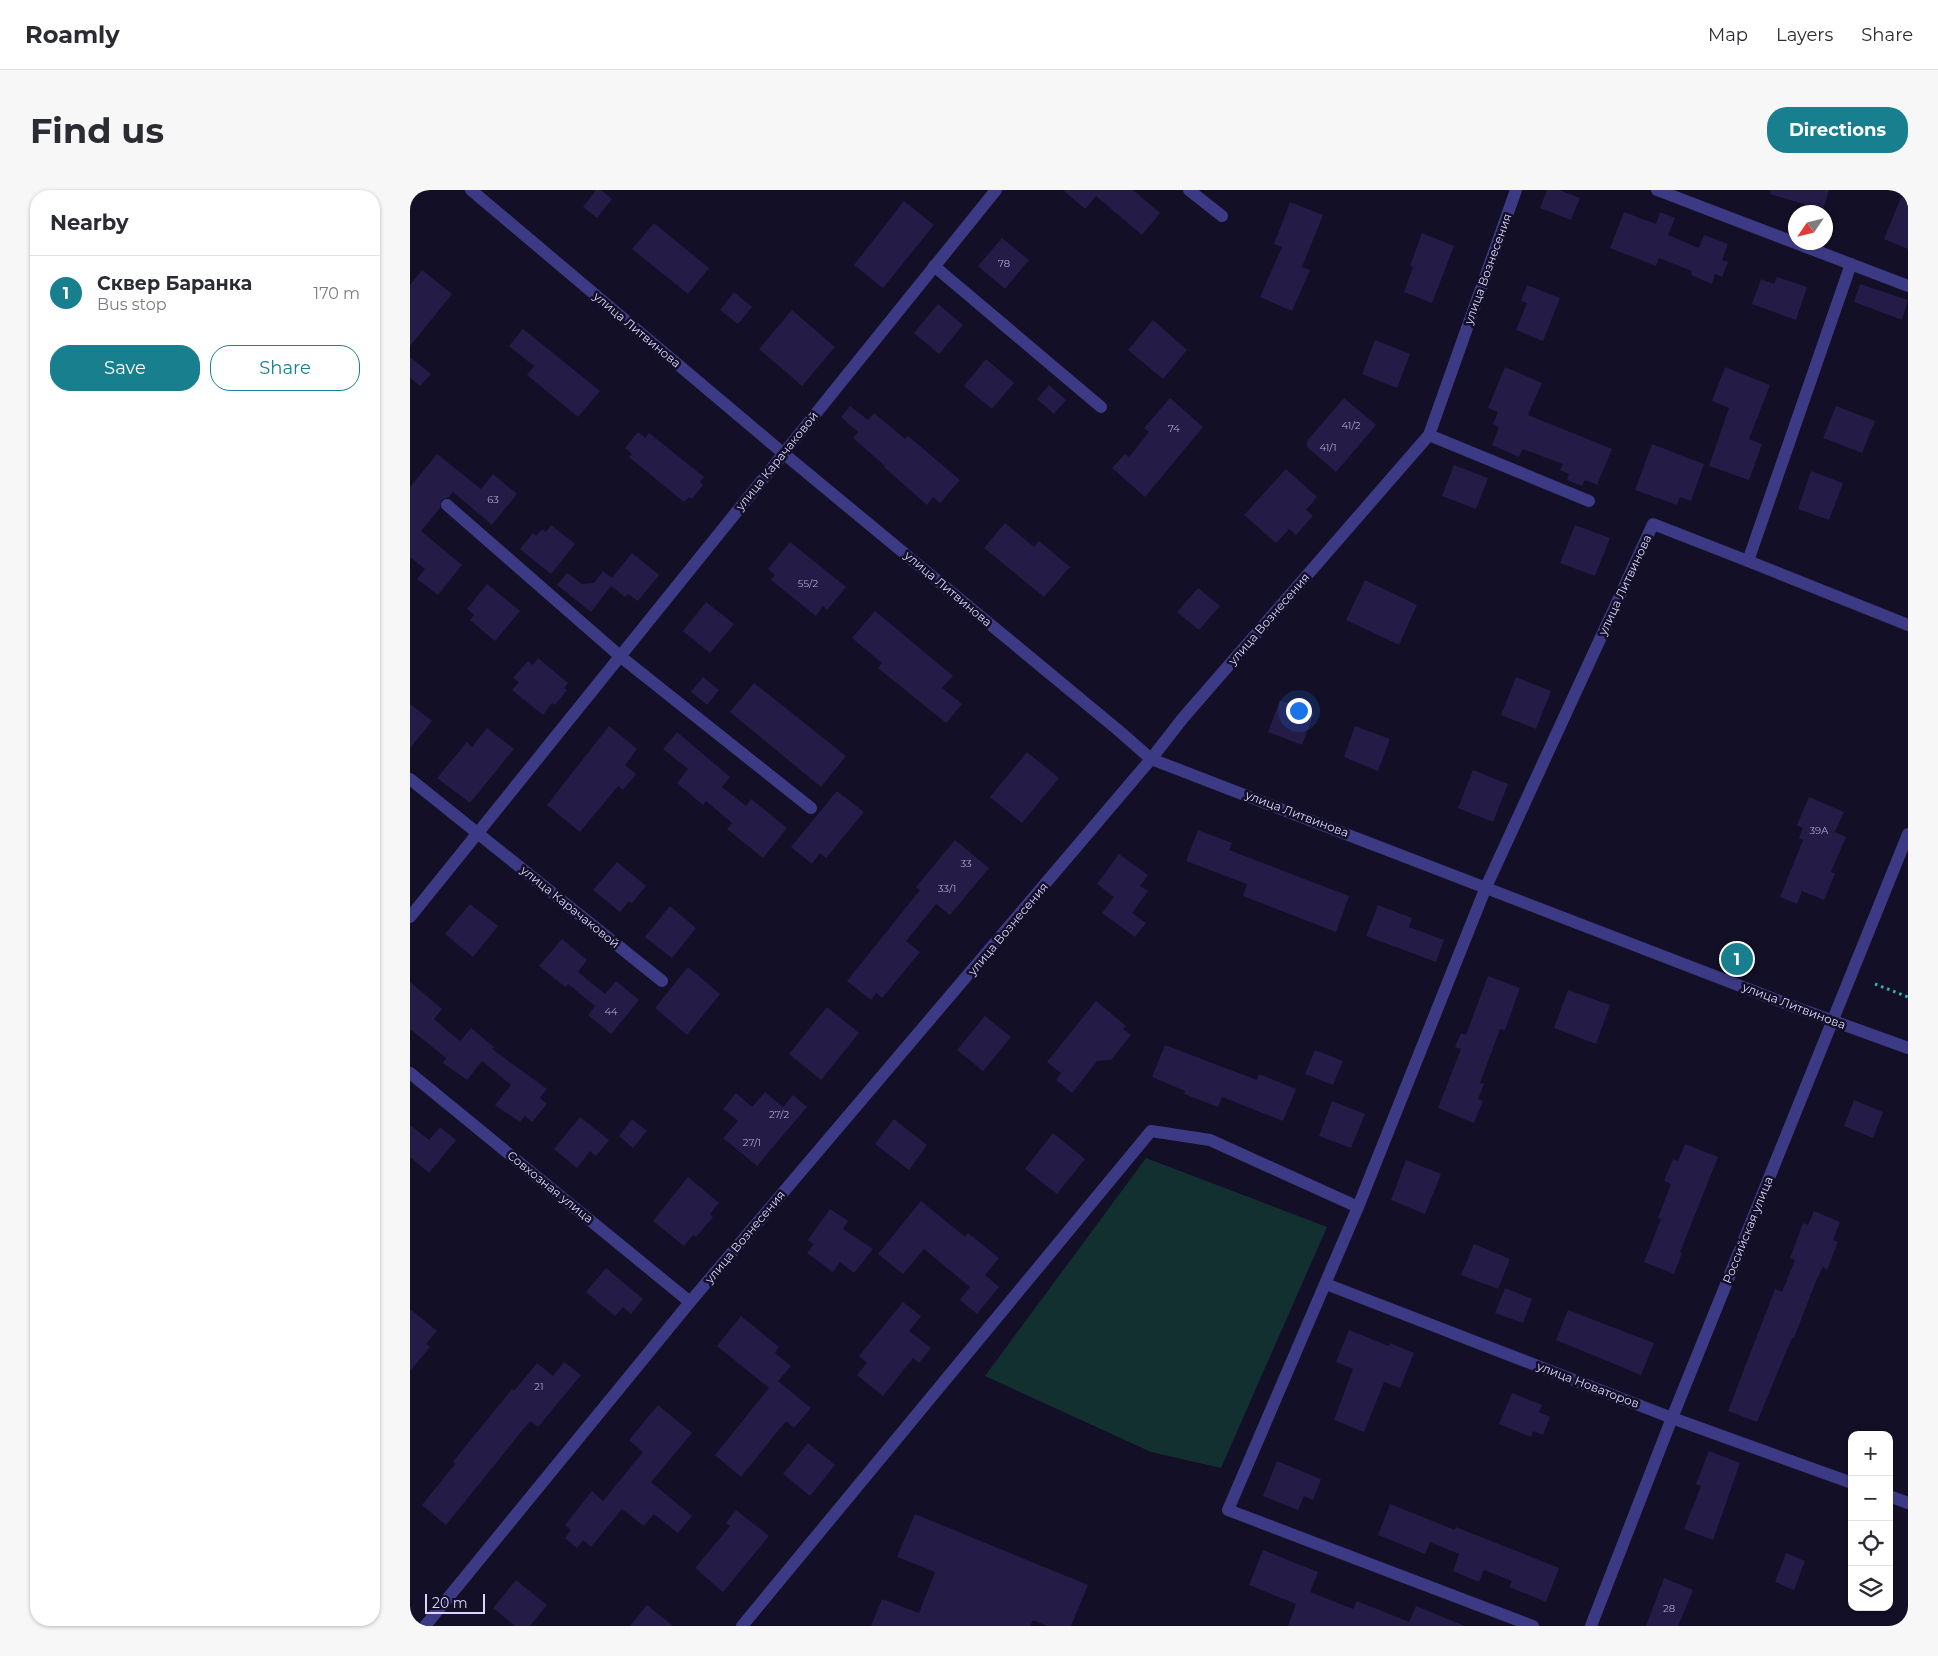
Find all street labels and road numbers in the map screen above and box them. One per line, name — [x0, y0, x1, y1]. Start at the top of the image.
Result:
street label: улица Вознесения — [1460, 211, 1515, 327]
street label: улица Литвинова — [590, 288, 684, 371]
street label: улица Карачаковой — [732, 408, 821, 514]
street label: улица Литвинова — [1594, 532, 1654, 639]
street label: улица Литвинова — [901, 547, 995, 630]
street label: улица Вознесения — [1224, 570, 1313, 668]
street label: улица Литвинова — [1242, 787, 1351, 840]
street label: улица Карачаковой — [517, 862, 623, 951]
street label: улица Вознесения — [964, 879, 1051, 979]
street label: улица Литвинова — [1739, 979, 1848, 1032]
street label: Совхозная улица — [504, 1147, 596, 1226]
street label: Российская улица — [1719, 1174, 1776, 1286]
street label: улица Вознесения — [701, 1187, 788, 1287]
street label: улица Новаторов — [1534, 1358, 1642, 1411]

